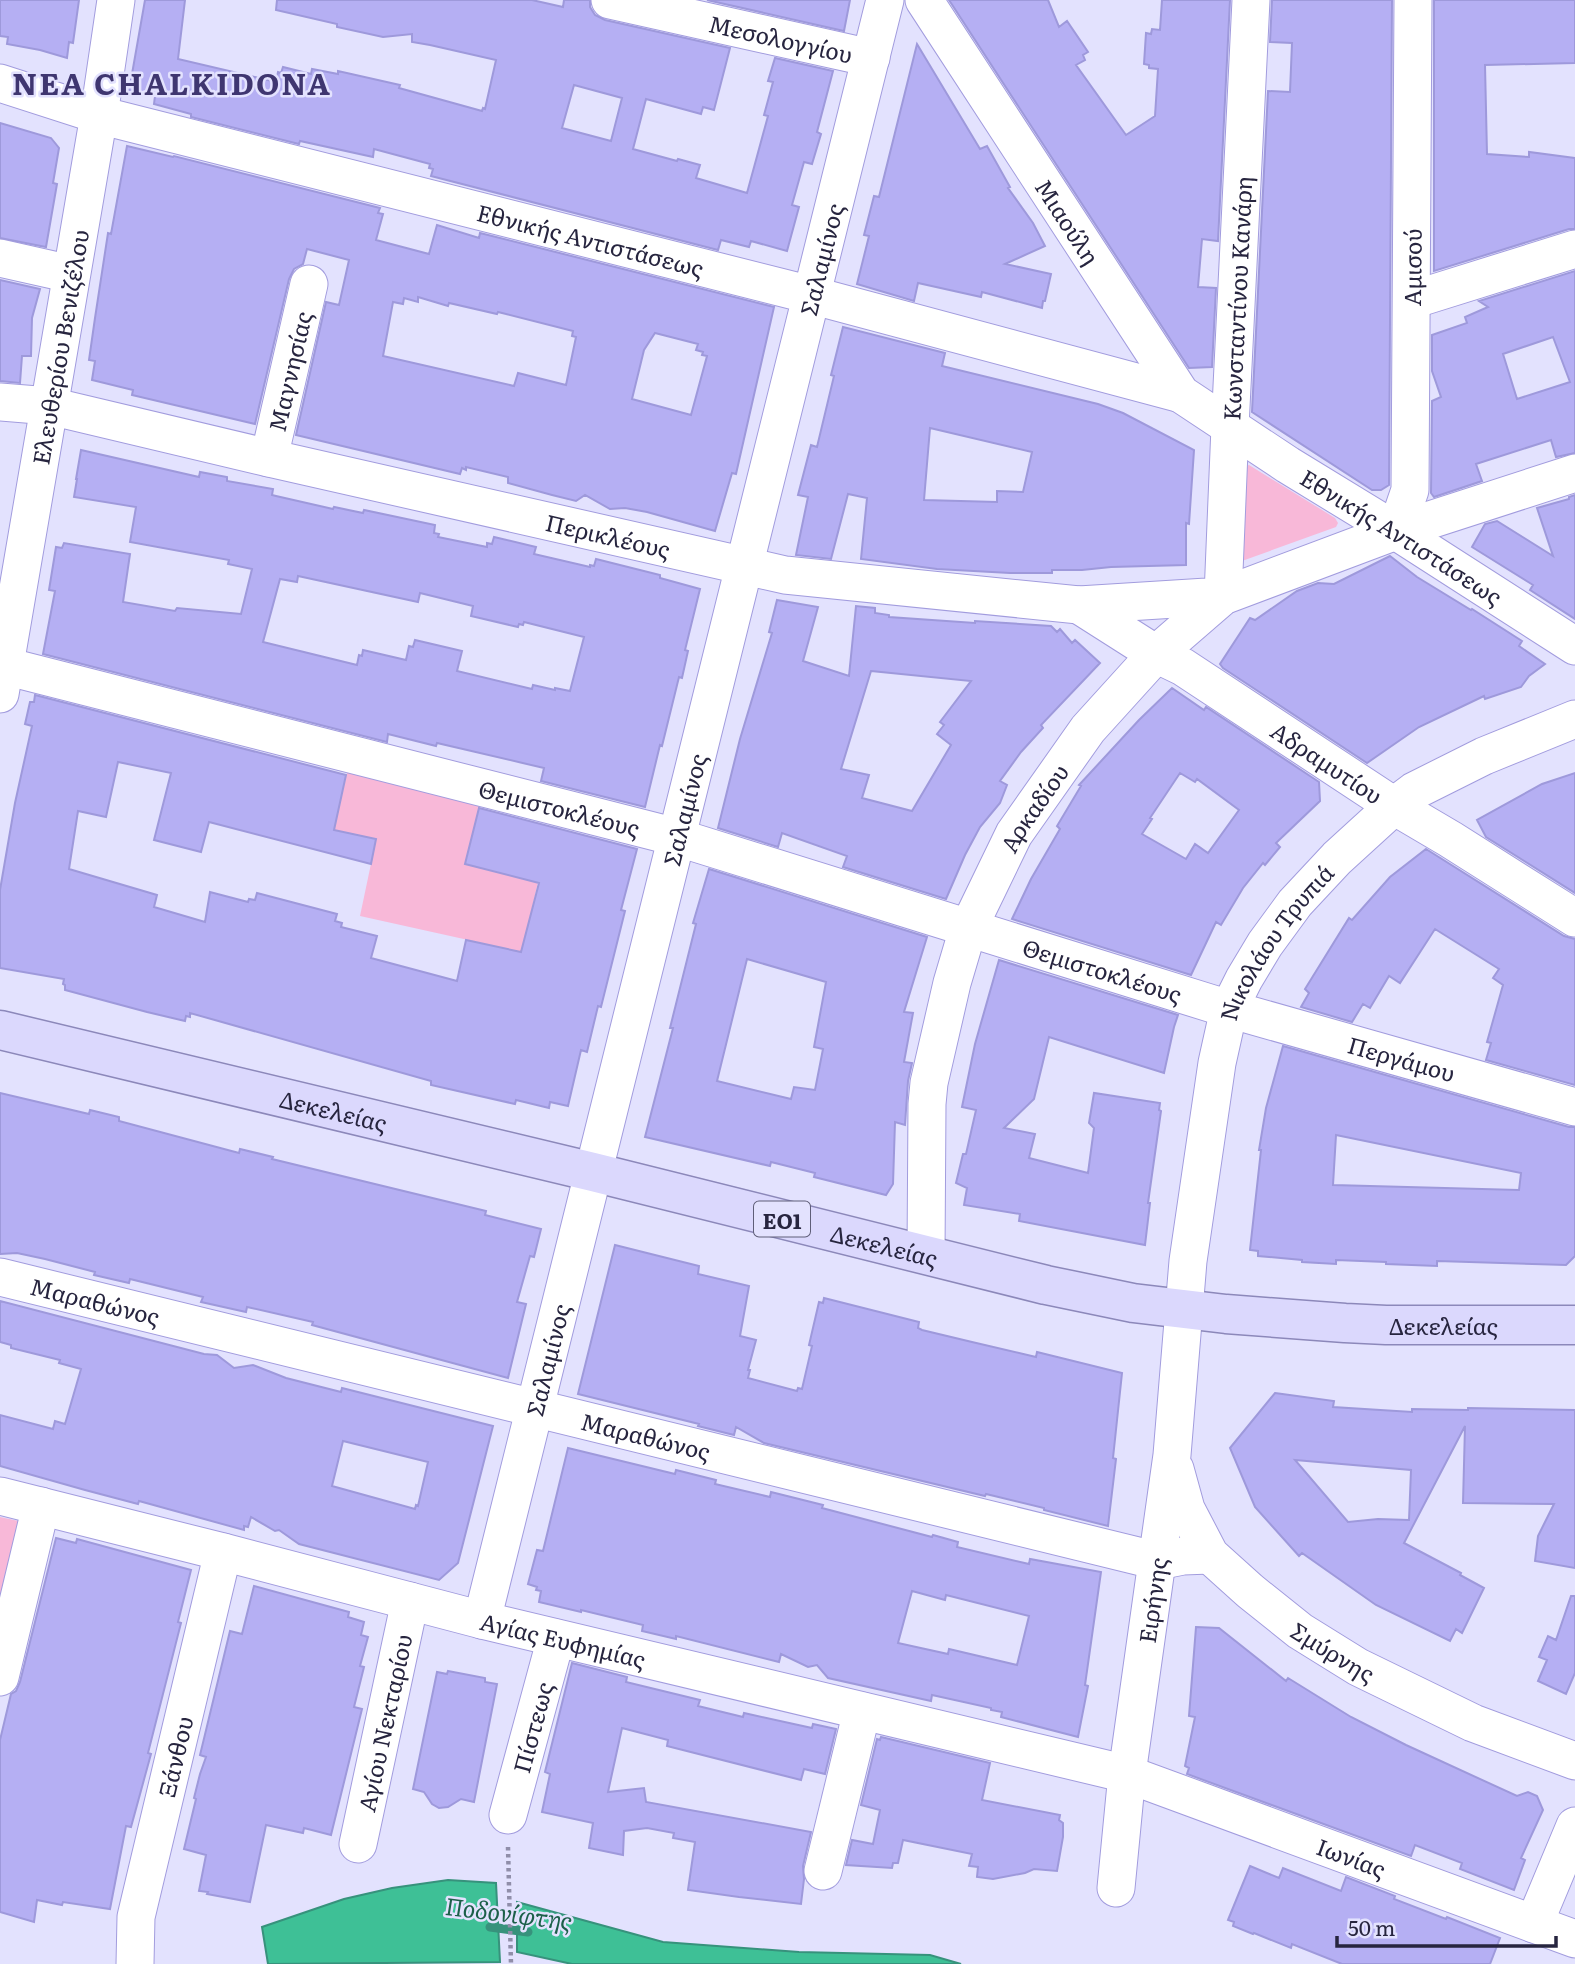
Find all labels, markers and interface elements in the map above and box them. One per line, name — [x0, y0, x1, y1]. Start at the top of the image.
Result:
street label: Μεσολογγίου — [706, 6, 856, 70]
district label: NEA CHALKIDONA — [12, 60, 332, 104]
street label: Μιαούλη — [1028, 172, 1109, 271]
street label: Κωνσταντίνου Κανάρη — [1213, 176, 1259, 421]
street label: Εθνικής Αντιστάσεως — [473, 194, 708, 284]
street label: Σαλαμίνος — [790, 200, 851, 319]
street label: Ελευθερίου Βενιζέλου — [23, 227, 96, 467]
street label: Αμισού — [1394, 228, 1429, 306]
street label: Μαγνησίας — [259, 308, 319, 435]
street label: Εθνικής Αντιστάσεως — [1294, 460, 1510, 612]
street label: Περικλέους — [543, 504, 674, 566]
street label: Αδραμυτίου — [1265, 713, 1390, 811]
street label: Σαλαμίνος — [653, 750, 714, 870]
street label: Αρκαδίου — [991, 756, 1076, 858]
street label: Θεμιστοκλέους — [475, 770, 643, 844]
street label: Νικολάου Τρυπιά — [1210, 856, 1341, 1024]
street label: Θεμιστοκλέους — [1019, 929, 1186, 1010]
street label: Περγάμου — [1344, 1027, 1459, 1089]
street label: Δεκελείας — [277, 1081, 391, 1139]
road number: ΕΟ1 — [754, 1202, 810, 1236]
street label: Δεκελείας — [827, 1215, 941, 1274]
street label: Μαραθώνος — [27, 1268, 163, 1333]
street label: Σαλαμίνος — [516, 1300, 577, 1420]
street label: Δεκελείας — [1389, 1308, 1498, 1342]
street label: Μαραθώνος — [578, 1403, 714, 1468]
street label: Ειρήνης — [1129, 1555, 1174, 1645]
street label: Αγίας Ευφημίας — [477, 1603, 649, 1676]
street label: Σμύρνης — [1285, 1613, 1381, 1690]
street label: Αγίου Νεκταρίου — [348, 1631, 419, 1815]
street label: Πίστεως — [503, 1678, 560, 1776]
street label: Ξάνθου — [148, 1712, 200, 1801]
street label: Ιωνίας — [1312, 1828, 1391, 1885]
water label: Ποδονίφτης — [443, 1887, 575, 1937]
scale bar — [1337, 1904, 1556, 1948]
text: 50 m — [1348, 1911, 1395, 1942]

